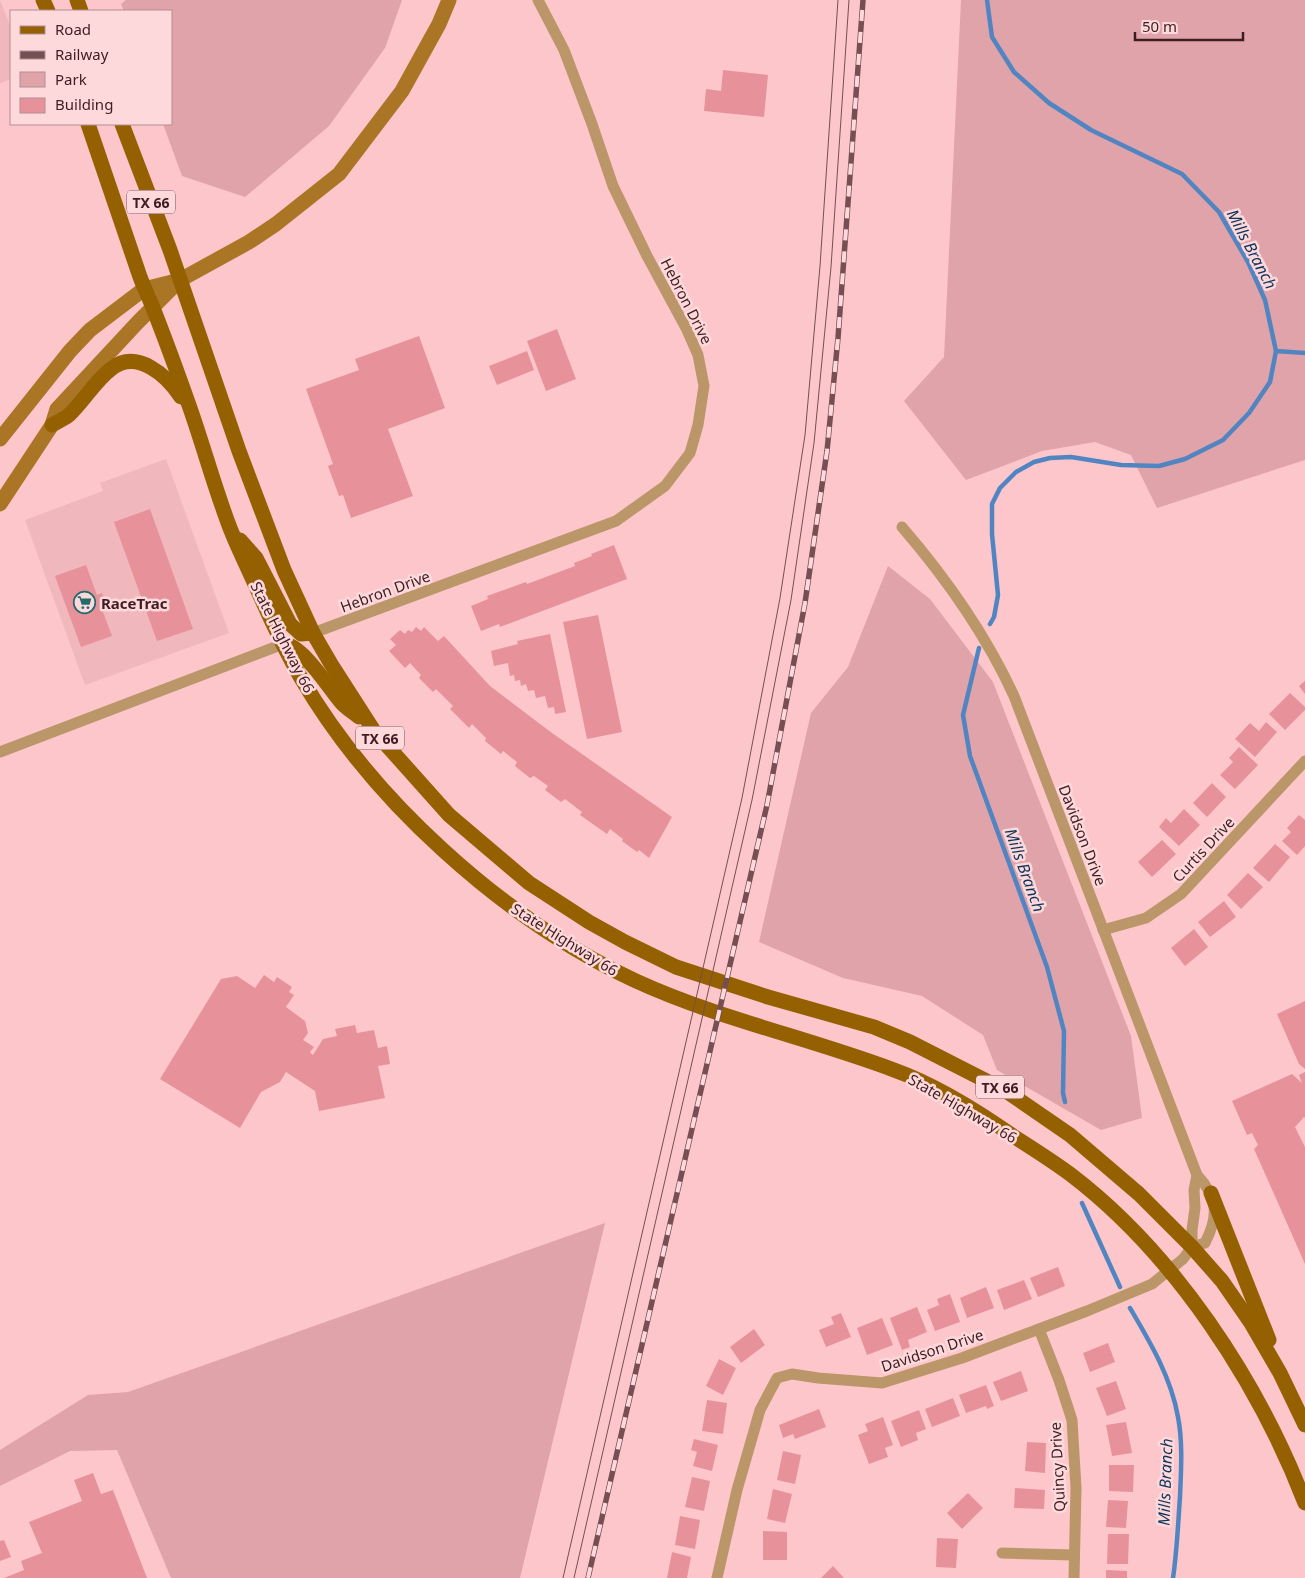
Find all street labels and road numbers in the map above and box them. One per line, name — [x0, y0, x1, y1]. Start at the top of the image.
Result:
road number: TX 66 — [127, 190, 175, 213]
street label: Hebron Drive — [657, 255, 717, 347]
street label: Hebron Drive — [337, 566, 433, 616]
street label: State Highway 66 — [246, 578, 320, 696]
road number: TX 66 — [356, 726, 404, 750]
street label: Davidson Drive — [1055, 782, 1111, 888]
street label: Curtis Drive — [1168, 812, 1238, 886]
street label: State Highway 66 — [508, 898, 622, 980]
street label: State Highway 66 — [905, 1069, 1021, 1147]
road number: TX 66 — [976, 1076, 1024, 1098]
street label: Davidson Drive — [878, 1324, 986, 1376]
street label: Quincy Drive — [1045, 1422, 1069, 1512]

